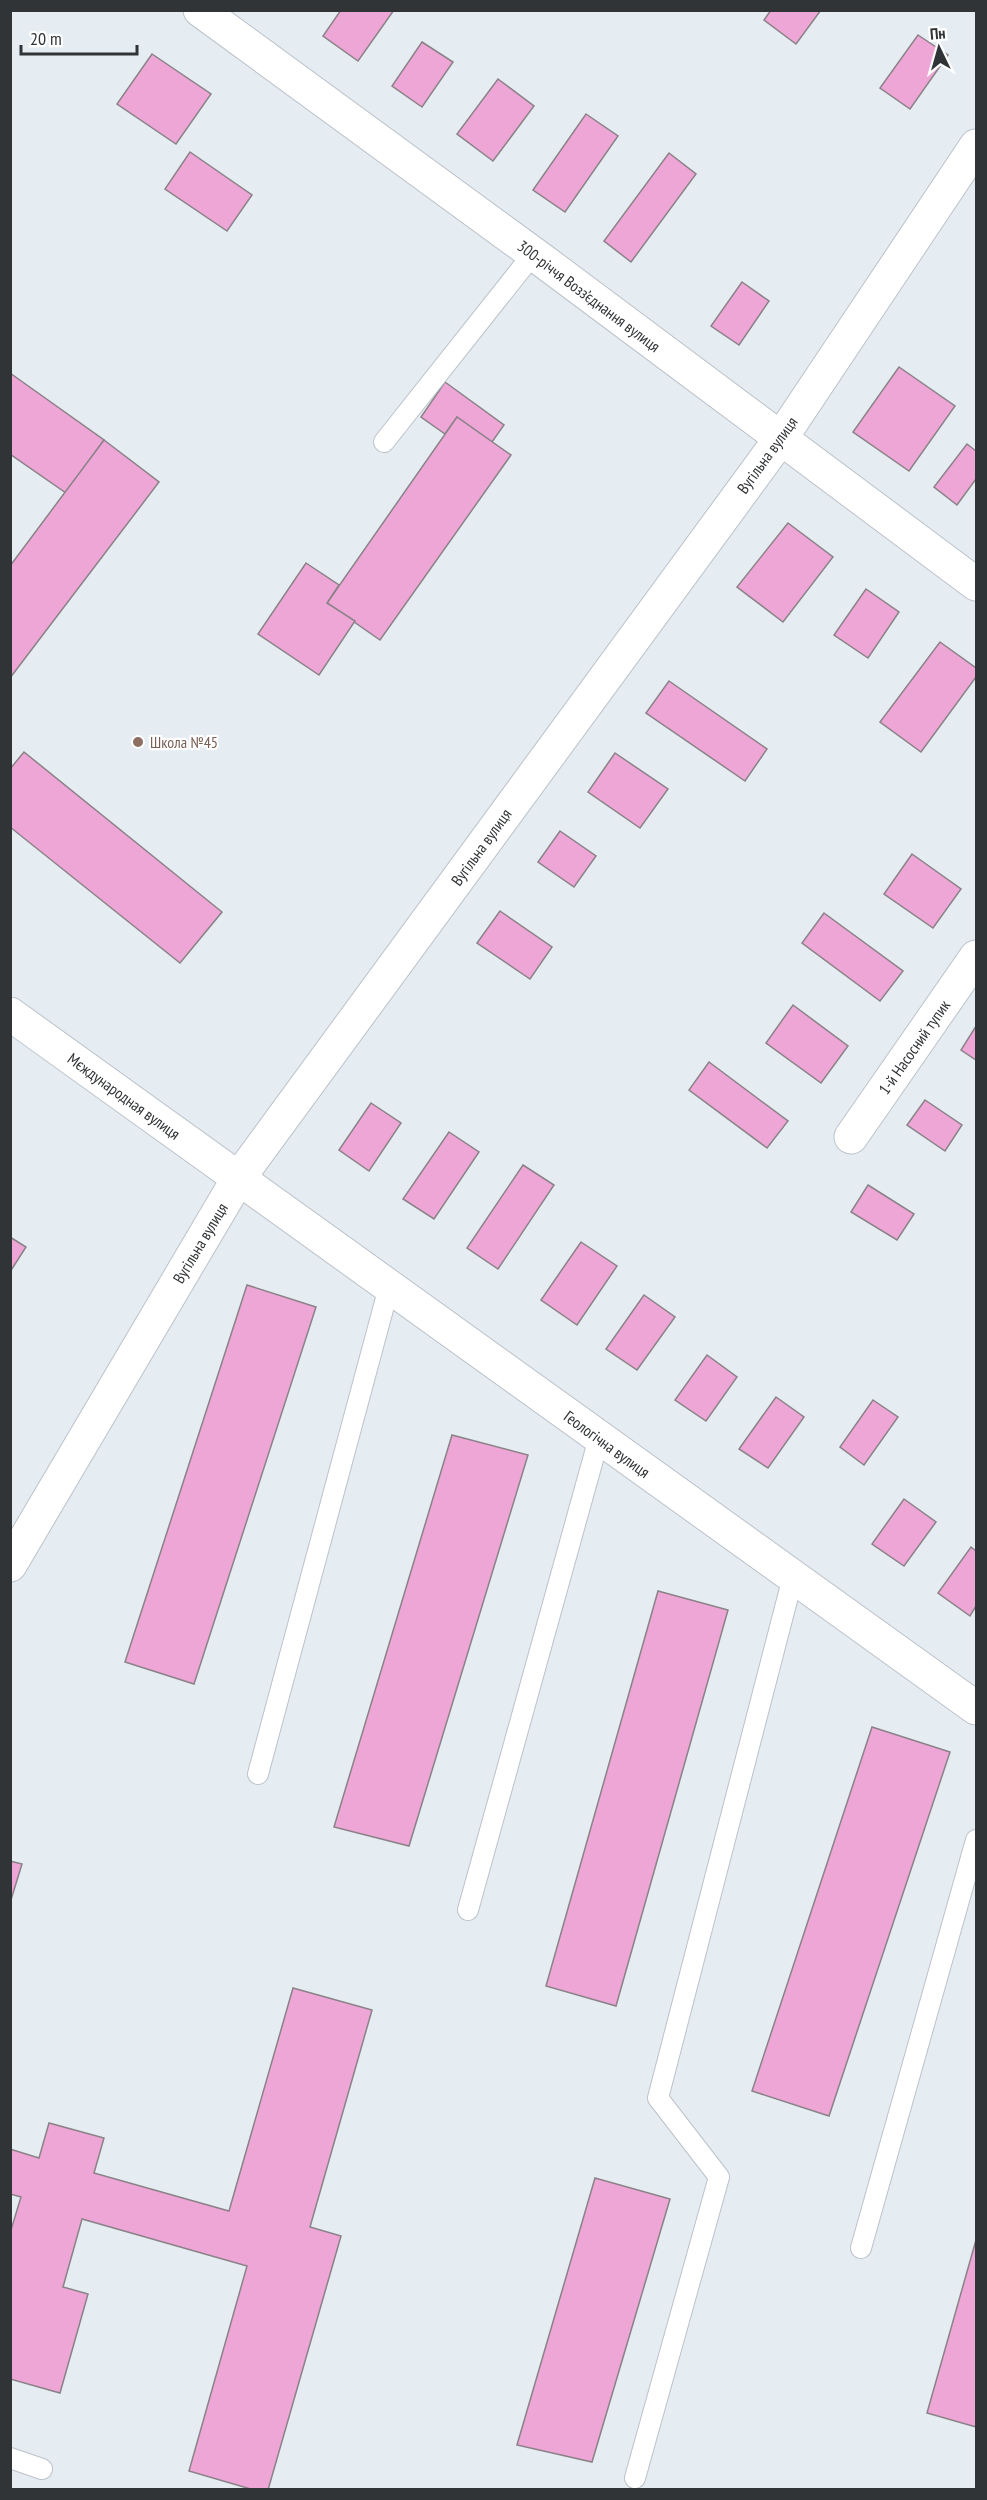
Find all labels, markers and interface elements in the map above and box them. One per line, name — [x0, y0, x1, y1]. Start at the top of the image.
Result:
scale bar — [21, 18, 136, 56]
north arrow — [909, 18, 969, 78]
text: Пн — [929, 22, 946, 44]
text: 20 m — [30, 27, 62, 50]
street label: 300-річчя Возз’єднання вулиця — [514, 236, 664, 356]
street label: Вугільна вулиця — [732, 413, 802, 497]
place label: Школа №45 — [150, 732, 218, 752]
marker: Школа №45 — [131, 735, 145, 749]
street label: Вугільна вулиця — [446, 805, 516, 889]
street label: 1-й Насосний тупик — [874, 995, 954, 1098]
street label: Мєждународная вулиця — [64, 1048, 184, 1144]
street label: Вугільна вулиця — [168, 1199, 232, 1287]
street label: Геологічна вулиця — [560, 1406, 654, 1482]

